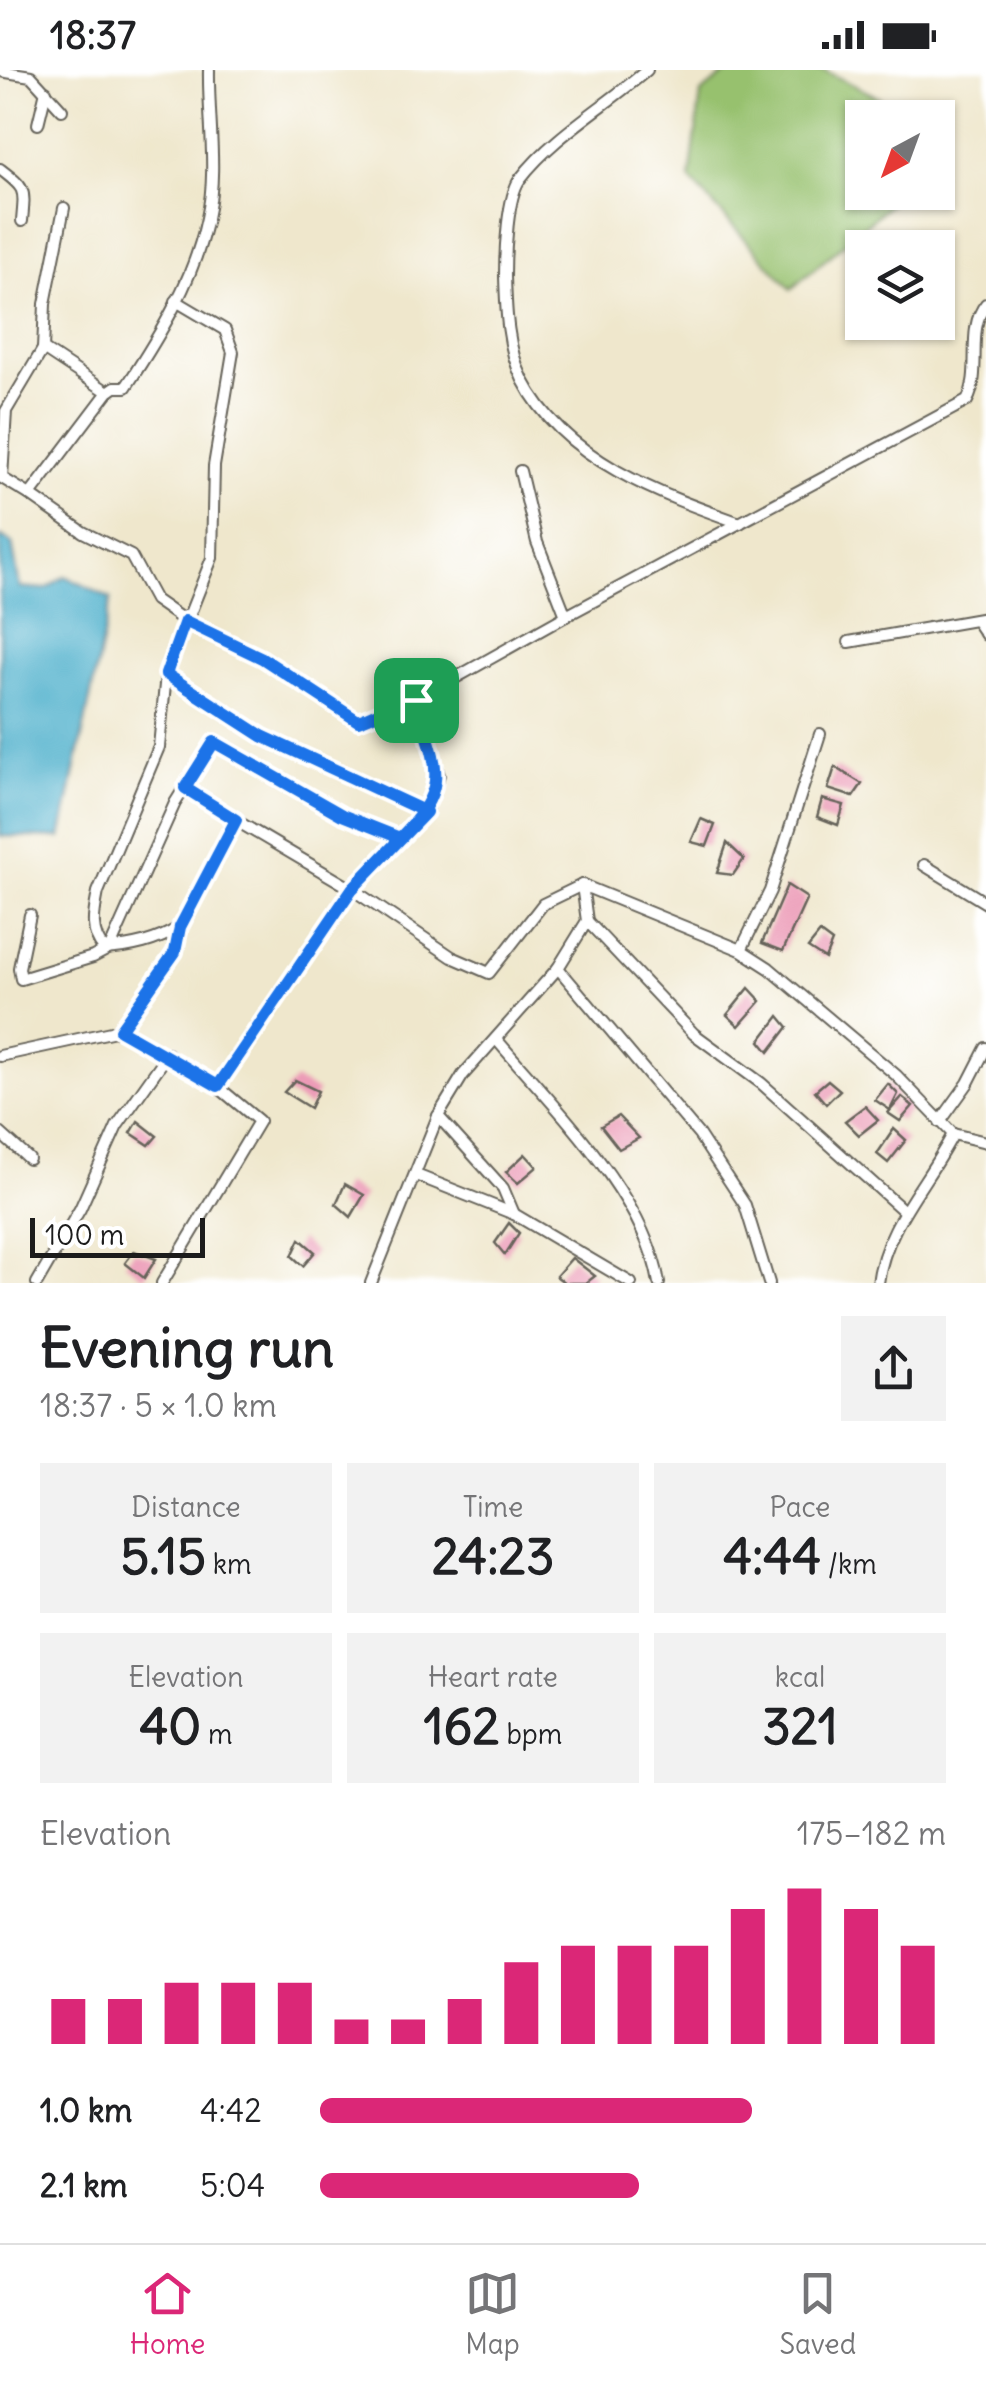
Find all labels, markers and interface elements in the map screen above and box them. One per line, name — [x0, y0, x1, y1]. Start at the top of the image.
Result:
text: 18:37 — [50, 12, 136, 59]
north arrow — [845, 100, 955, 210]
map controls — [845, 100, 955, 340]
button: layers — [845, 230, 955, 340]
pin — [374, 658, 459, 743]
icon: arrive — [389, 673, 444, 728]
scale bar — [30, 1213, 205, 1258]
text: 100 m — [45, 1217, 124, 1253]
text: Evening run — [40, 1313, 334, 1382]
button: share — [841, 1316, 946, 1421]
text: 18:37 · 5 × 1.0 km — [40, 1385, 277, 1426]
text: Distance — [131, 1489, 241, 1525]
text: Time — [463, 1489, 523, 1525]
text: Pace — [770, 1489, 830, 1525]
text: 5.15 — [120, 1525, 206, 1588]
text: 24:23 — [432, 1525, 554, 1588]
text: 4:44 — [723, 1525, 821, 1588]
text: km — [206, 1546, 252, 1582]
text: /km — [821, 1546, 877, 1582]
text: Elevation — [129, 1659, 243, 1695]
text: Heart rate — [428, 1659, 558, 1695]
text: kcal — [775, 1659, 825, 1695]
text: 40 — [139, 1695, 201, 1758]
text: 162 — [424, 1695, 500, 1758]
text: 321 — [762, 1695, 838, 1758]
text: m — [201, 1716, 233, 1752]
text: bpm — [500, 1716, 562, 1752]
text: Elevation — [40, 1813, 171, 1854]
text: 175–182 m — [797, 1813, 946, 1854]
text: 1.0 km — [40, 2090, 132, 2131]
text: 4:42 — [200, 2090, 262, 2131]
text: 2.1 km — [40, 2165, 128, 2206]
text: 5:04 — [200, 2165, 265, 2206]
tab: Home — [130, 2266, 205, 2362]
tab: Map — [465, 2266, 520, 2362]
tab: Saved — [779, 2266, 856, 2362]

